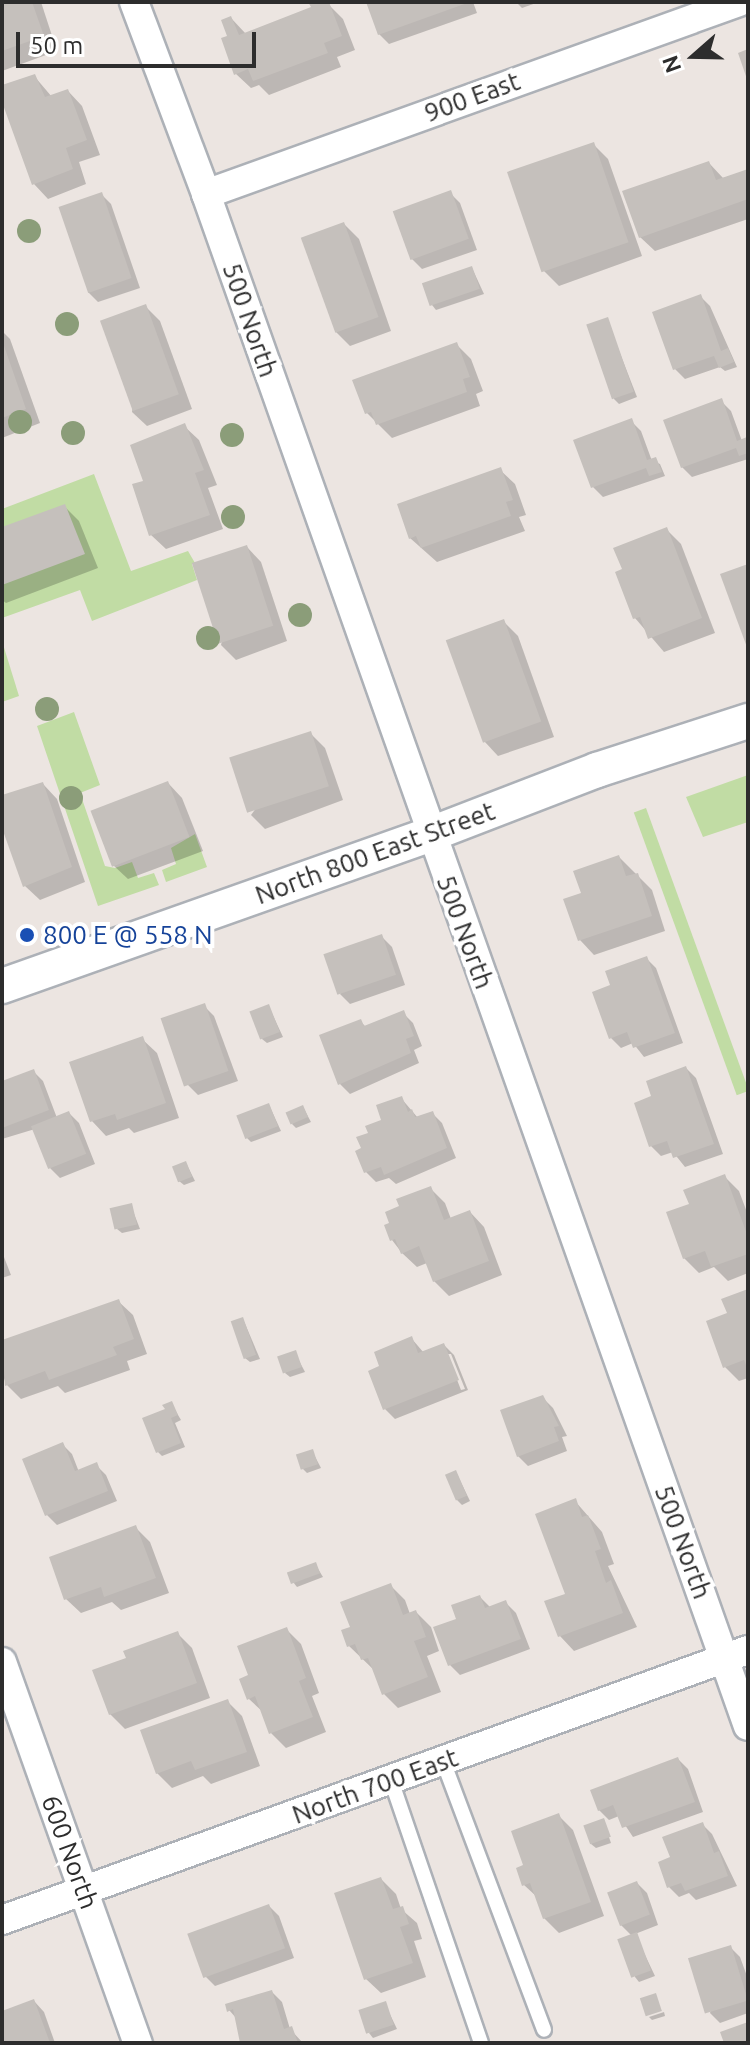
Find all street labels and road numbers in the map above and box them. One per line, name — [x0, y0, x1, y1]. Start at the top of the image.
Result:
street label: 900 East — [420, 65, 524, 129]
street label: 500 North — [216, 259, 284, 381]
street label: North 800 East Street — [251, 795, 499, 911]
street label: 500 North — [430, 871, 500, 993]
street label: 500 North — [648, 1481, 718, 1603]
street label: North 700 East — [288, 1742, 462, 1830]
street label: 600 North — [35, 1791, 105, 1913]

